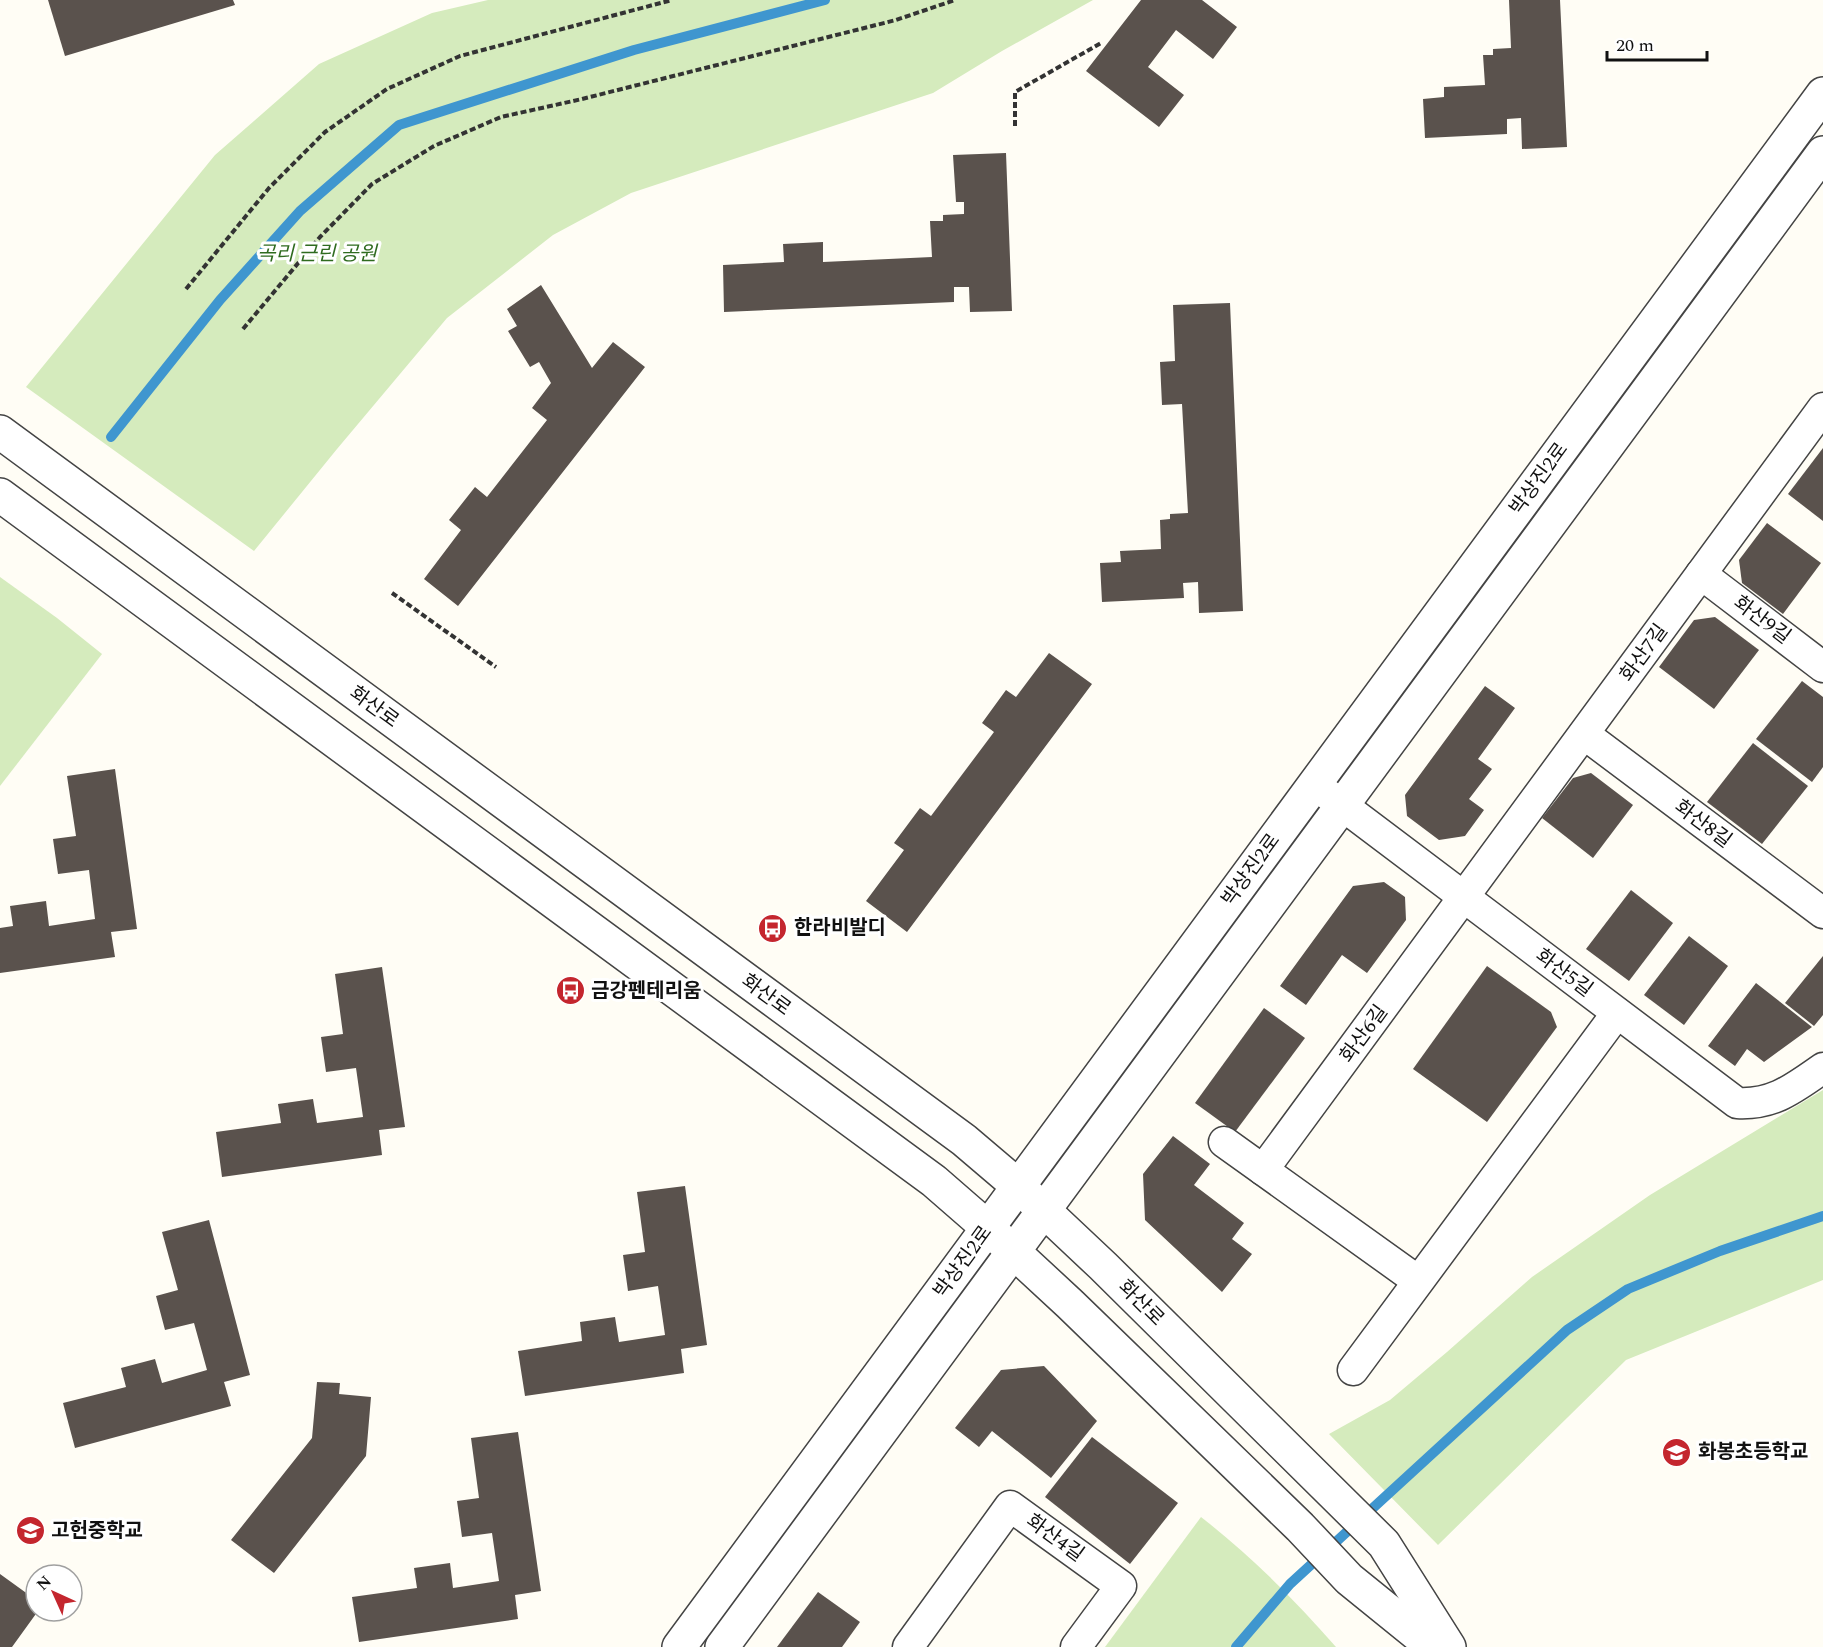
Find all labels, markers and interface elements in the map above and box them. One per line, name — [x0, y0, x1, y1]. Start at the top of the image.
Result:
scale bar — [1607, 24, 1708, 62]
text: 20 m — [1616, 32, 1654, 59]
park label: 곡리 근린 공원 — [257, 239, 379, 269]
street label: 박상진2로 — [1502, 436, 1576, 522]
street label: 화산9길 — [1727, 588, 1797, 652]
street label: 화산7길 — [1613, 618, 1675, 688]
street label: 화산로 — [343, 679, 405, 735]
street label: 화산8길 — [1668, 792, 1738, 856]
street label: 박상진2로 — [1214, 827, 1288, 913]
bus stop icon: 한라비발디 — [757, 912, 789, 944]
place label: 한라비발디 — [794, 913, 886, 943]
street label: 화산5길 — [1529, 941, 1599, 1005]
street label: 화산로 — [735, 967, 797, 1023]
bus stop icon: 금강펜테리움 — [554, 975, 586, 1007]
place label: 금강펜테리움 — [591, 976, 701, 1006]
street label: 화산6길 — [1333, 999, 1395, 1069]
street label: 박상진2로 — [926, 1219, 1000, 1305]
street label: 화산로 — [1111, 1273, 1171, 1333]
school or university icon: 화봉초등학교 — [1661, 1436, 1693, 1468]
place label: 화봉초등학교 — [1698, 1437, 1808, 1467]
street label: 화산4길 — [1020, 1507, 1090, 1569]
school or university icon: 고헌중학교 — [14, 1515, 46, 1547]
place label: 고헌중학교 — [51, 1516, 143, 1546]
north arrow — [24, 1563, 84, 1623]
text: N — [31, 1570, 57, 1596]

